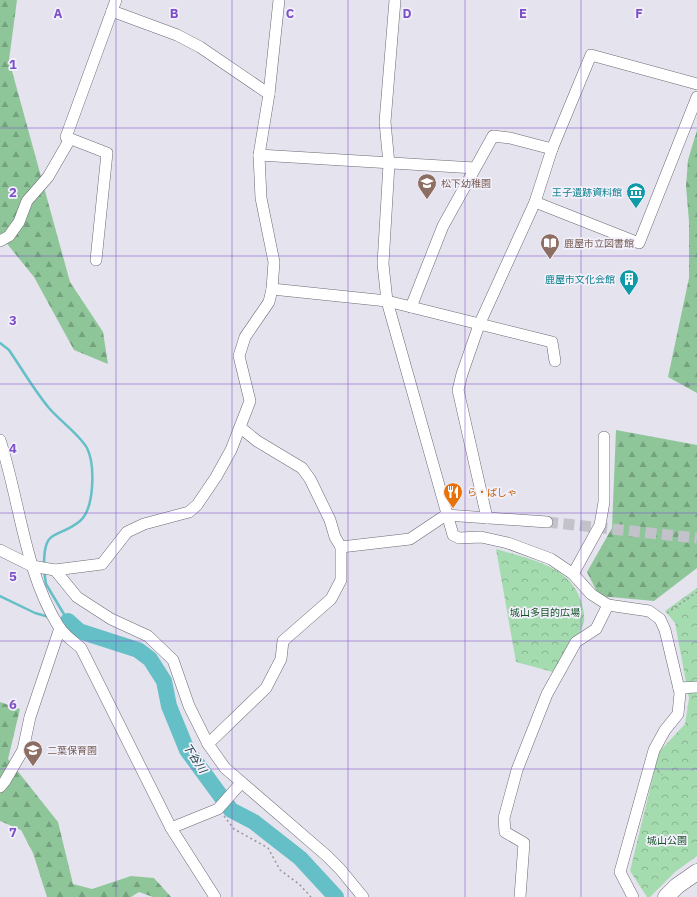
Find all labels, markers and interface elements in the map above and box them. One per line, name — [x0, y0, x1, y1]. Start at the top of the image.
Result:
text: A — [54, 5, 63, 22]
text: B — [170, 5, 179, 22]
text: C — [286, 5, 295, 22]
text: D — [402, 5, 412, 22]
text: E — [519, 5, 527, 22]
text: F — [635, 5, 643, 22]
text: 1 — [9, 56, 17, 73]
school or university icon: 松下幼稚園 — [416, 172, 438, 200]
place label: 松下幼稚園 — [441, 177, 491, 190]
museum icon: 王子遺跡資料館 — [625, 181, 647, 209]
text: 2 — [9, 184, 17, 201]
place label: 王子遺跡資料館 — [552, 186, 622, 199]
library icon: 鹿屋市立図書館 — [539, 232, 561, 260]
place label: 鹿屋市立図書館 — [564, 237, 634, 250]
building icon: 鹿屋市文化会館 — [618, 268, 640, 296]
place label: 鹿屋市文化会館 — [545, 273, 615, 286]
text: 3 — [9, 312, 17, 329]
text: 4 — [9, 440, 17, 457]
restaurant icon: ら・ぱしゃ — [442, 481, 464, 509]
place label: ら・ぱしゃ — [467, 486, 517, 499]
text: 5 — [9, 568, 17, 585]
park label: 城山多目的広場 — [510, 606, 580, 619]
text: 6 — [9, 696, 17, 713]
school or university icon: 二葉保育園 — [22, 739, 44, 767]
water label: 下谷川 — [180, 740, 210, 776]
place label: 二葉保育園 — [47, 744, 97, 757]
text: 7 — [9, 824, 17, 841]
park label: 城山公園 — [647, 834, 687, 847]

